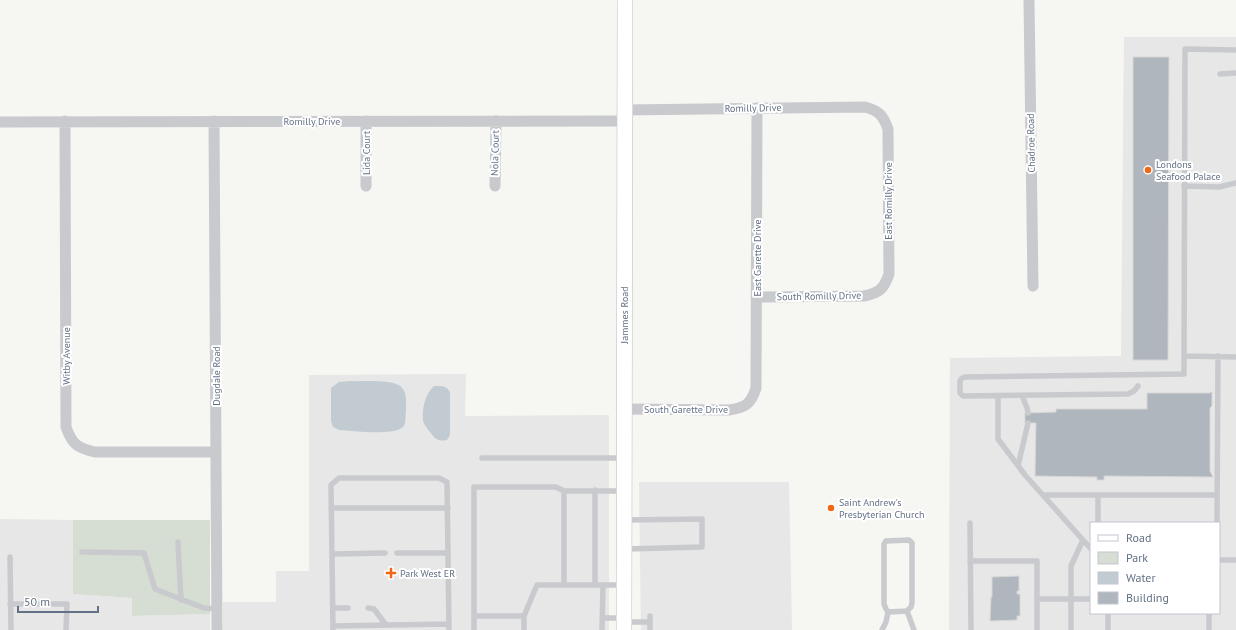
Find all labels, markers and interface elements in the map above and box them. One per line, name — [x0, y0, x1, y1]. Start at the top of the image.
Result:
street label: Romilly Drive — [724, 101, 782, 115]
street label: Chadroe Road — [1024, 113, 1038, 173]
street label: Romilly Drive — [284, 115, 340, 128]
street label: Nola Court — [488, 129, 502, 176]
street label: Lida Court — [360, 130, 373, 175]
place label: Londons Seafood Palace — [1156, 158, 1221, 183]
street label: East Romilly Drive — [882, 162, 895, 240]
marker: Londons Seafood Palace — [1143, 165, 1153, 175]
street label: East Garette Drive — [751, 220, 764, 296]
street label: Jammes Road — [618, 286, 631, 345]
street label: South Romilly Drive — [777, 289, 861, 303]
street label: Witby Avenue — [60, 327, 73, 385]
street label: Dugdale Road — [210, 346, 223, 406]
street label: South Garette Drive — [644, 403, 728, 416]
place label: Saint Andrew's Presbyterian Church — [839, 496, 924, 521]
marker: Saint Andrew's Presbyterian Church — [826, 503, 836, 513]
legend — [1090, 522, 1220, 614]
text: Road — [1126, 530, 1151, 545]
text: Park — [1126, 550, 1148, 565]
marker: Park West ER — [385, 567, 397, 579]
place label: Park West ER — [400, 567, 455, 580]
text: Water — [1126, 570, 1156, 585]
scale bar — [18, 588, 98, 614]
text: Building — [1126, 590, 1169, 605]
text: 50 m — [24, 594, 50, 609]

